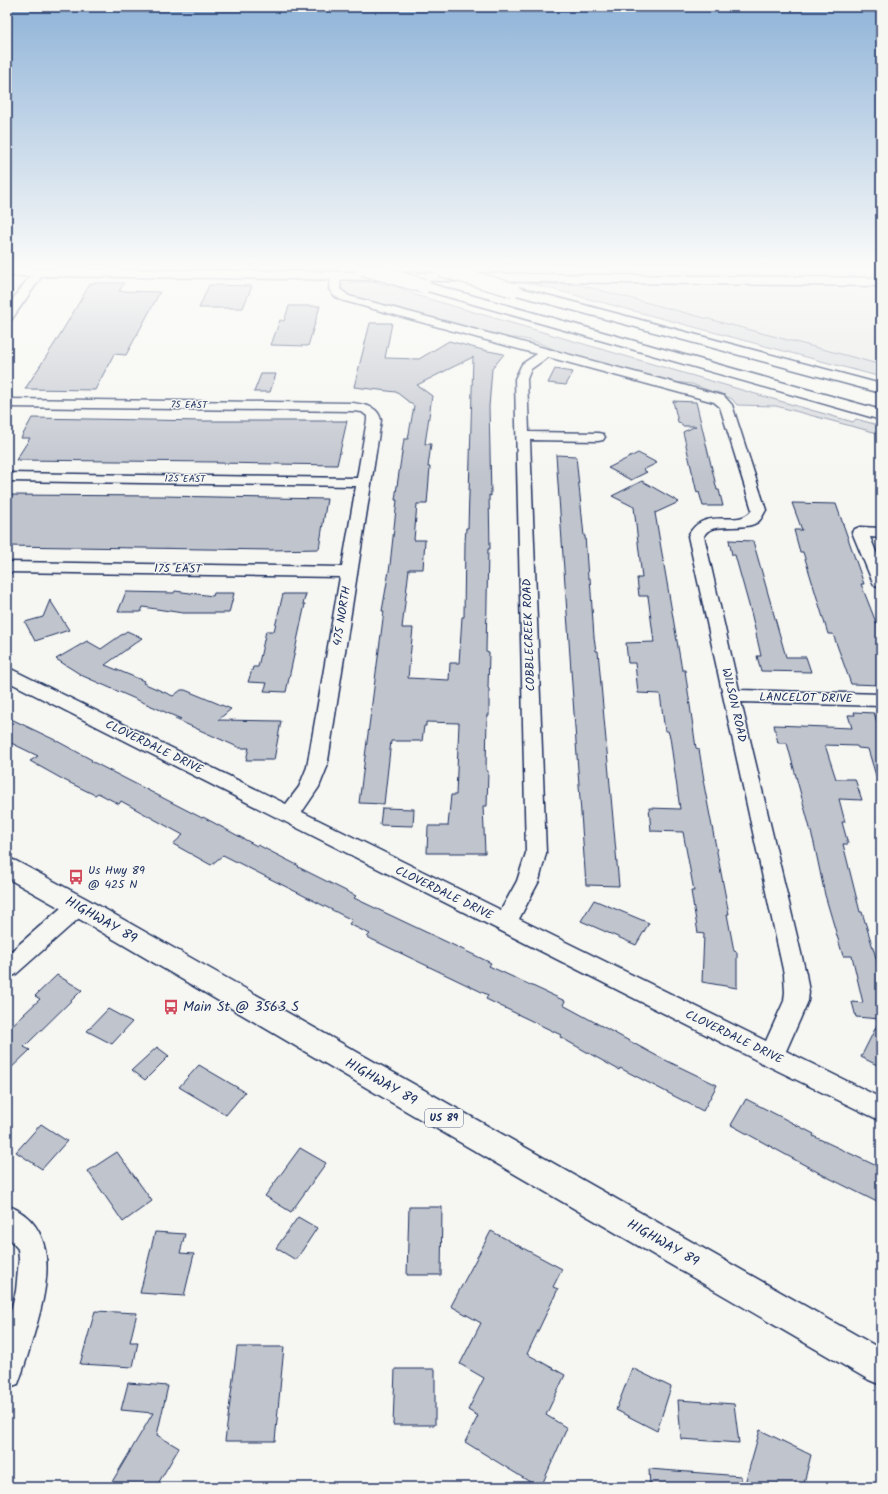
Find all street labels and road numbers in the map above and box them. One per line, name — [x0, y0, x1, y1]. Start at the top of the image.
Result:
street label: 75 EAST — [171, 397, 209, 413]
street label: 125 EAST — [164, 471, 207, 487]
street label: 175 EAST — [154, 559, 204, 579]
street label: COBBLECREEK ROAD — [518, 578, 540, 692]
street label: 475 NORTH — [328, 585, 356, 647]
street label: WILSON ROAD — [716, 666, 752, 744]
street label: LANCELOT DRIVE — [759, 688, 854, 708]
street label: CLOVERDALE DRIVE — [102, 715, 207, 779]
street label: CLOVERDALE DRIVE — [392, 861, 497, 925]
street label: HIGHWAY 89 — [61, 890, 141, 950]
street label: CLOVERDALE DRIVE — [682, 1005, 787, 1069]
street label: HIGHWAY 89 — [341, 1052, 421, 1112]
road number: US 89 — [425, 1109, 463, 1127]
street label: HIGHWAY 89 — [623, 1213, 703, 1273]

